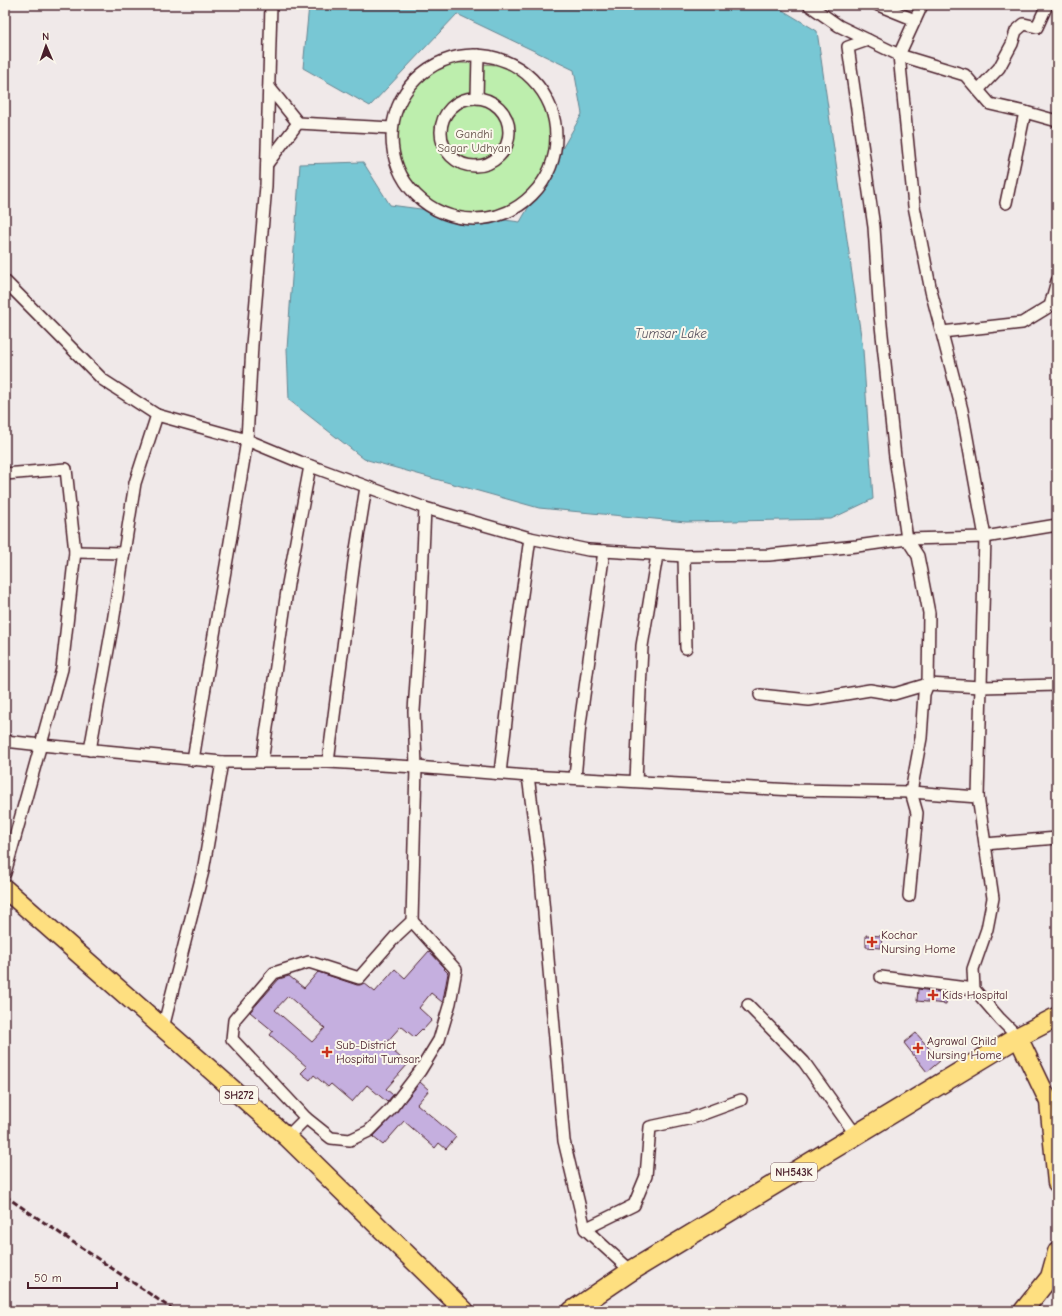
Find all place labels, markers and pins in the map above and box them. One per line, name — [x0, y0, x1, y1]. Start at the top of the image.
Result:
place label: Kochar Nursing Home — [881, 928, 955, 956]
marker: Kochar Nursing Home — [866, 936, 878, 948]
place label: Kids Hospital — [942, 988, 1008, 1002]
marker: Kids Hospital — [927, 989, 939, 1001]
place label: Agrawal Child Nursing Home — [927, 1034, 1001, 1062]
place label: Sub-District Hospital Tumsar — [336, 1038, 419, 1066]
marker: Agrawal Child Nursing Home — [912, 1042, 924, 1054]
marker: Sub-District Hospital Tumsar — [321, 1046, 333, 1058]

